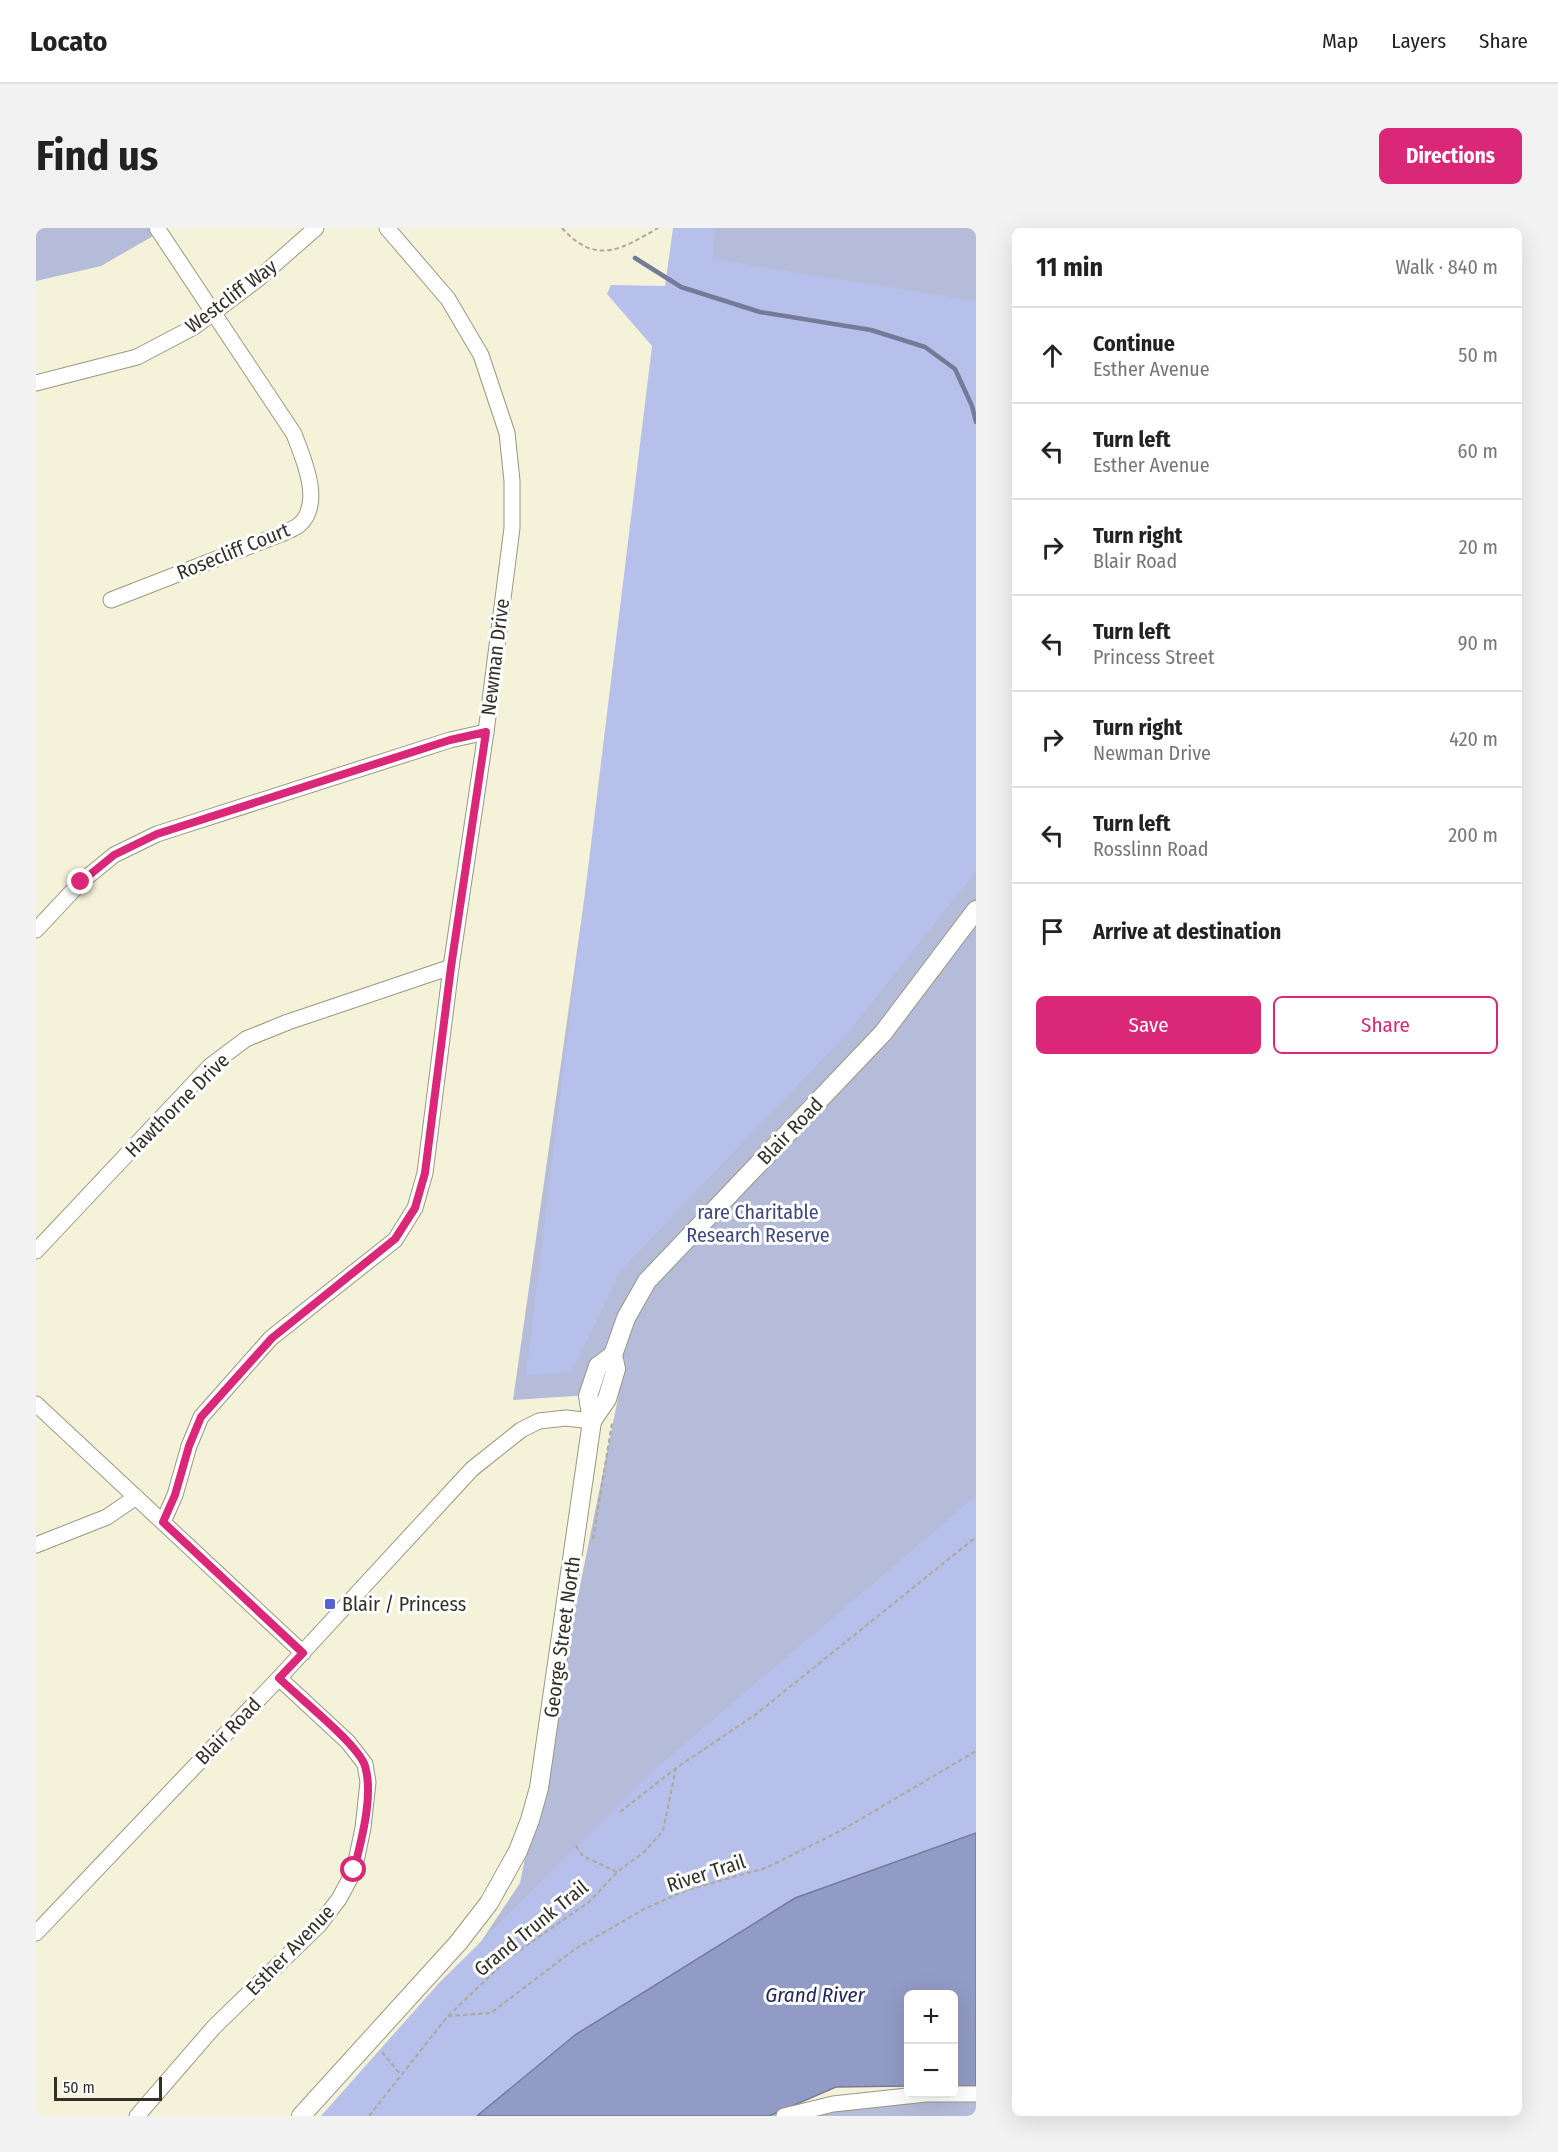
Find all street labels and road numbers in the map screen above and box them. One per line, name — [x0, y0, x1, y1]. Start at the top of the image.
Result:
street label: Westcliff Way — [181, 254, 281, 338]
street label: Rosecliff Court — [173, 517, 293, 585]
street label: Newman Drive — [476, 597, 514, 717]
street label: Hawthorne Drive — [120, 1048, 234, 1162]
street label: Blair Road — [752, 1092, 828, 1170]
street label: George Street North — [539, 1555, 585, 1719]
street label: Blair Road — [190, 1692, 266, 1770]
street label: River Trail — [664, 1849, 748, 1897]
street label: Grand Trunk Trail — [469, 1875, 593, 1981]
street label: Esther Avenue — [241, 1900, 339, 2000]

